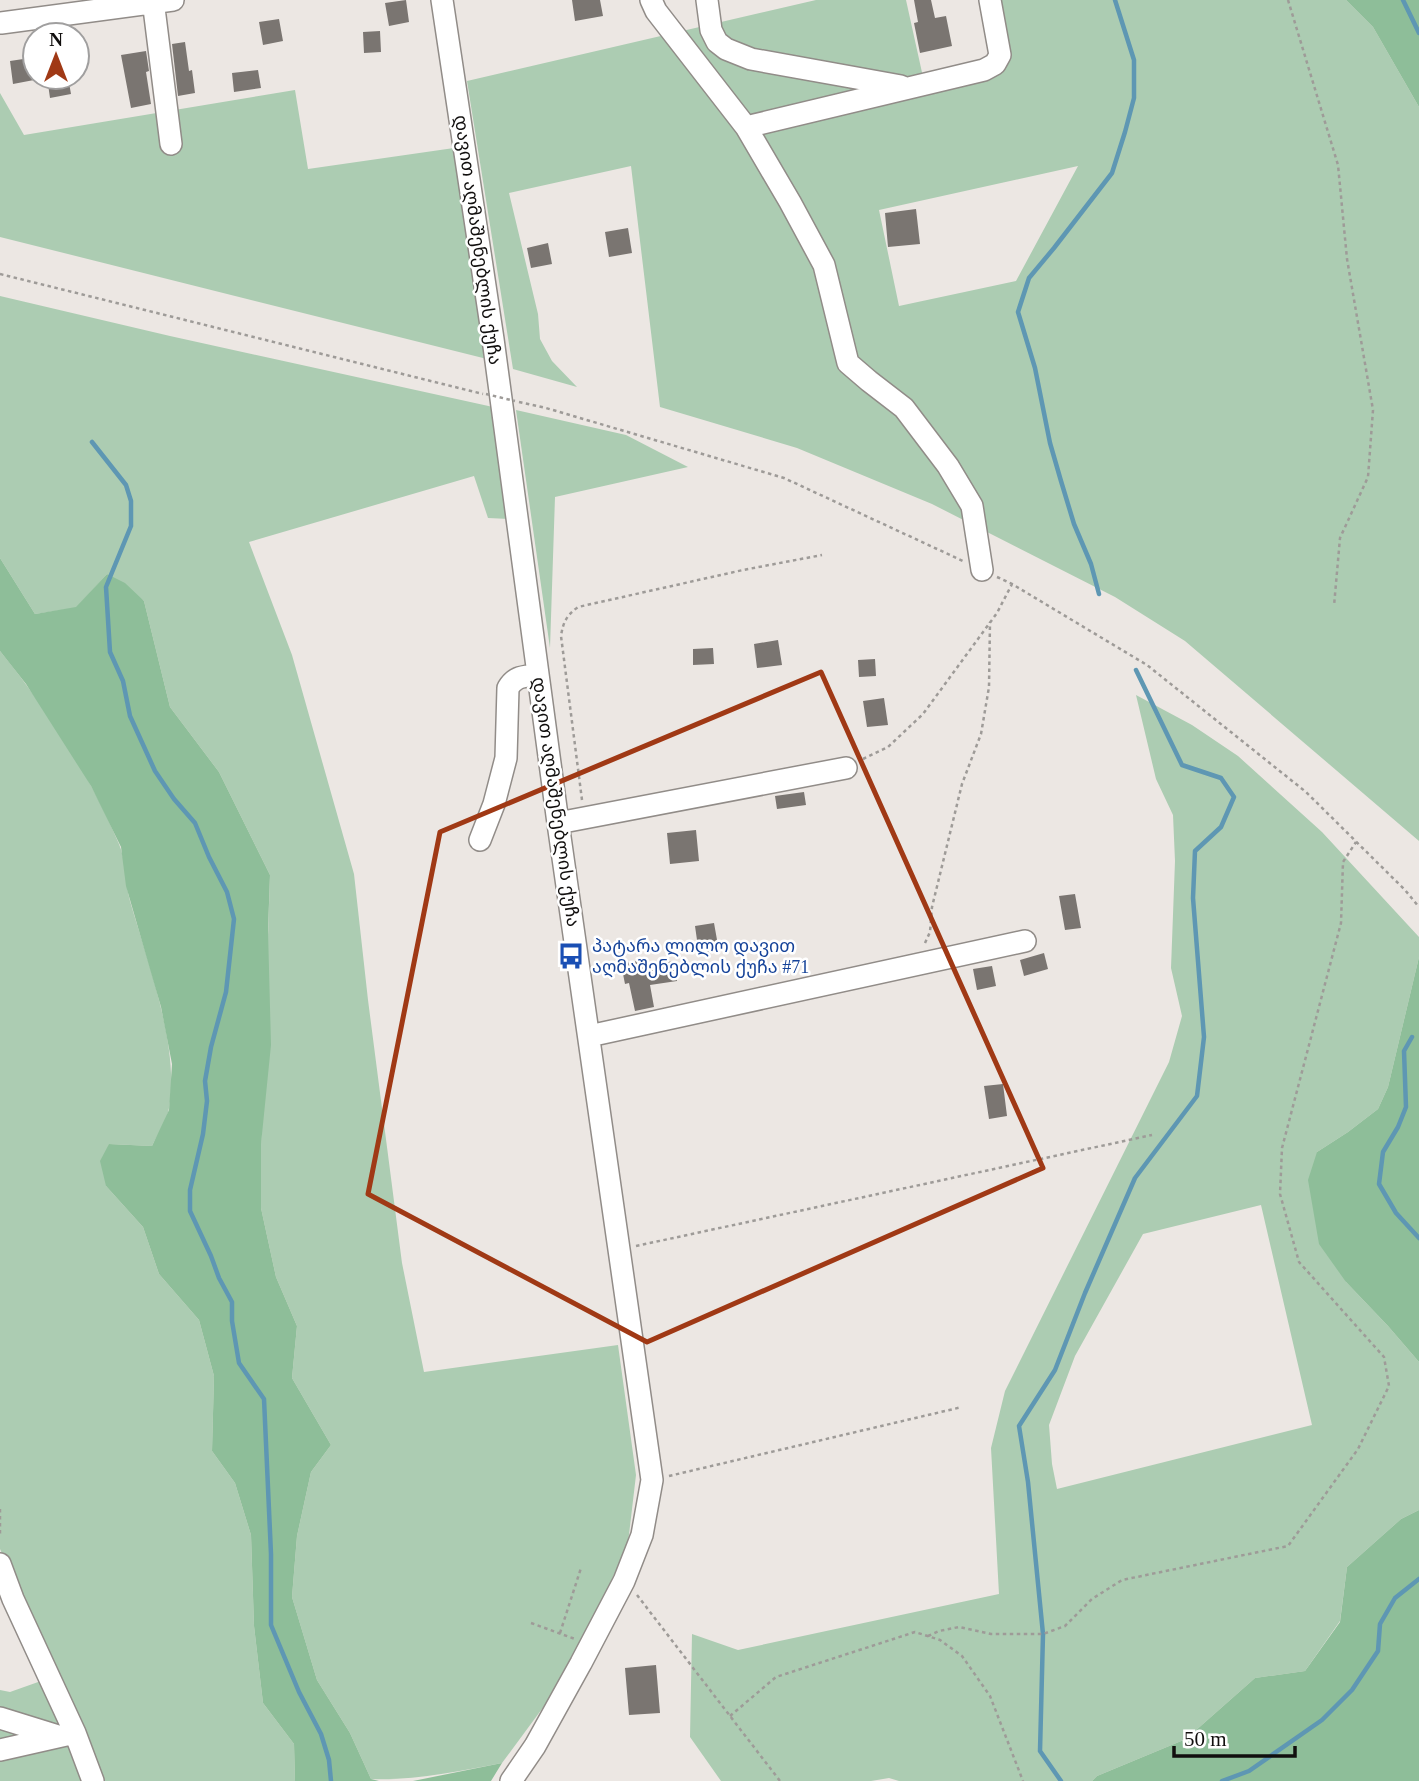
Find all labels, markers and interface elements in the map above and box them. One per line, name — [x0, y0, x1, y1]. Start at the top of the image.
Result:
north arrow — [21, 21, 91, 91]
text: N — [49, 29, 63, 50]
street label: დავით აღმაშენებლის ქუჩა — [450, 114, 505, 366]
street label: დავით აღმაშენებლის ქუჩა — [528, 676, 583, 928]
place label: პატარა ლილო დავით აღმაშენებლის ქუჩა #71 — [592, 936, 809, 978]
bus stop icon: პატარა ლილო დავით აღმაშენებლის ქუჩა #71 — [556, 941, 586, 971]
scale bar — [1174, 1714, 1295, 1758]
text: 50 m — [1184, 1727, 1227, 1751]

